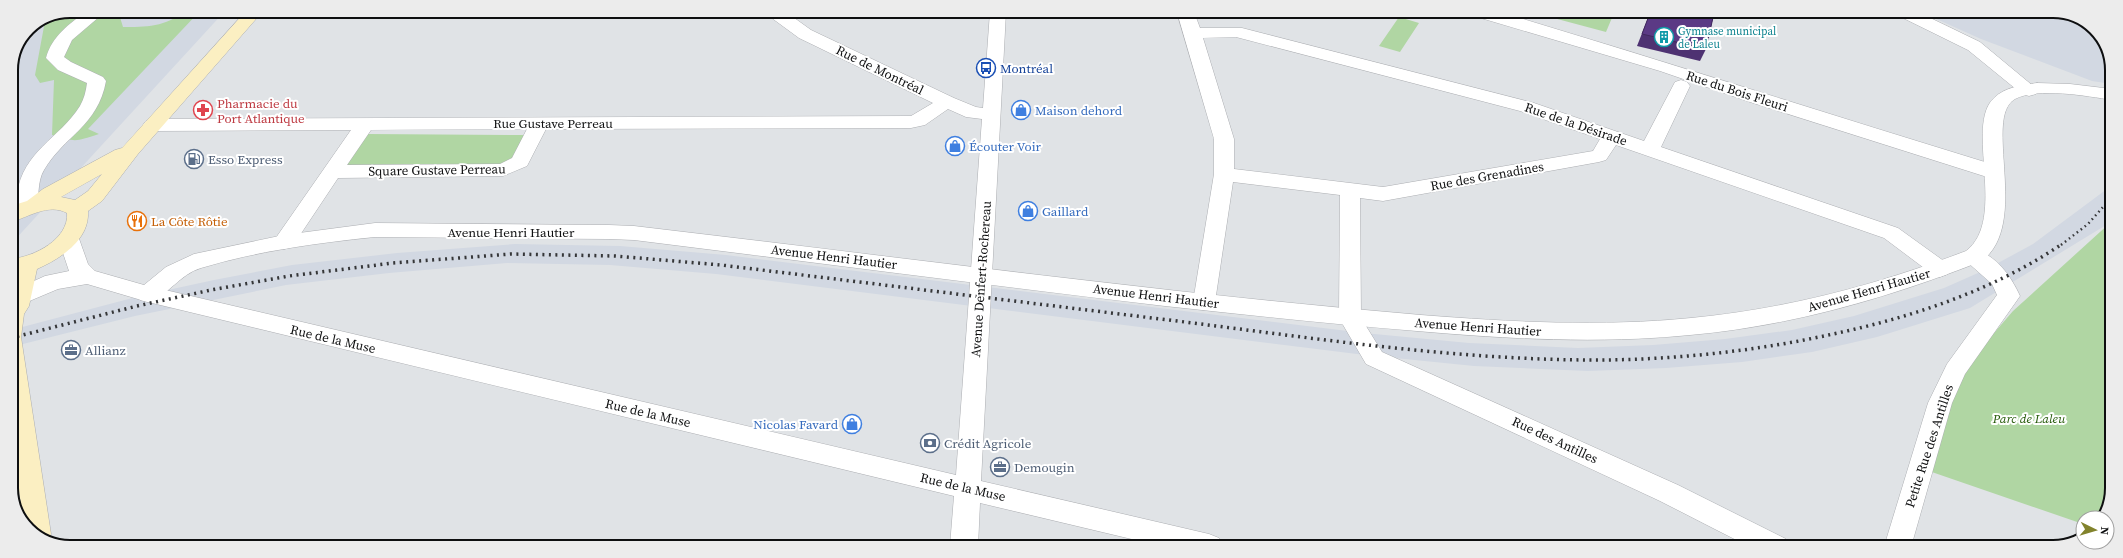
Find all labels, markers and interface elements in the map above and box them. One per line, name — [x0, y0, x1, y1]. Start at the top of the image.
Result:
place label: Gymnase municipal de Laleu — [1678, 24, 1776, 52]
building icon: Gymnase municipal de Laleu — [1653, 26, 1675, 48]
street label: Rue de Montréal — [833, 41, 927, 99]
bus stop icon: Montréal — [975, 57, 997, 79]
place label: Montréal — [1000, 60, 1053, 77]
street label: Rue du Bois Fleuri — [1684, 67, 1790, 116]
place label: Pharmacie du Port Atlantique — [217, 95, 305, 127]
pharmacy icon: Pharmacie du Port Atlantique — [192, 99, 214, 121]
shop icon: Maison dehord — [1010, 99, 1032, 121]
street label: Rue de la Désirade — [1523, 99, 1630, 150]
place label: Maison dehord — [1035, 102, 1123, 119]
street label: Rue Gustave Perreau — [493, 115, 613, 132]
shop icon: Écouter Voir — [944, 135, 966, 157]
place label: Écouter Voir — [969, 138, 1042, 155]
fuel station icon: Esso Express — [183, 148, 205, 170]
place label: Esso Express — [208, 151, 283, 168]
street label: Rue des Grenadines — [1429, 158, 1545, 194]
street label: Square Gustave Perreau — [368, 160, 506, 180]
street label: Avenue Denfert-Rochereau — [967, 200, 995, 358]
shop icon: Gaillard — [1017, 200, 1039, 222]
place label: Gaillard — [1042, 203, 1089, 220]
restaurant icon: La Côte Rôtie — [126, 210, 148, 232]
place label: La Côte Rôtie — [151, 213, 228, 230]
street label: Avenue Henri Hautier — [447, 224, 575, 241]
street label: Avenue Henri Hautier — [770, 241, 899, 273]
street label: Avenue Henri Hautier — [1806, 264, 1933, 316]
street label: Avenue Henri Hautier — [1092, 280, 1221, 312]
street label: Avenue Henri Hautier — [1414, 314, 1542, 340]
street label: Rue de la Muse — [289, 321, 378, 357]
office icon: Allianz — [60, 339, 82, 361]
place label: Allianz — [85, 342, 126, 359]
street label: Petite Rue des Antilles — [1901, 382, 1957, 510]
street label: Rue de la Muse — [604, 395, 693, 431]
park label: Parc de Laleu — [1992, 410, 2066, 427]
shop icon: Nicolas Favard — [841, 413, 863, 435]
street label: Rue des Antilles — [1509, 413, 1601, 467]
place label: Nicolas Favard — [753, 416, 839, 433]
bank icon: Crédit Agricole — [919, 432, 941, 454]
place label: Crédit Agricole — [944, 435, 1032, 452]
office icon: Demougin — [989, 456, 1011, 478]
place label: Demougin — [1014, 459, 1075, 476]
street label: Rue de la Muse — [919, 469, 1008, 505]
north arrow — [2075, 510, 2115, 550]
text: N — [2097, 526, 2112, 535]

